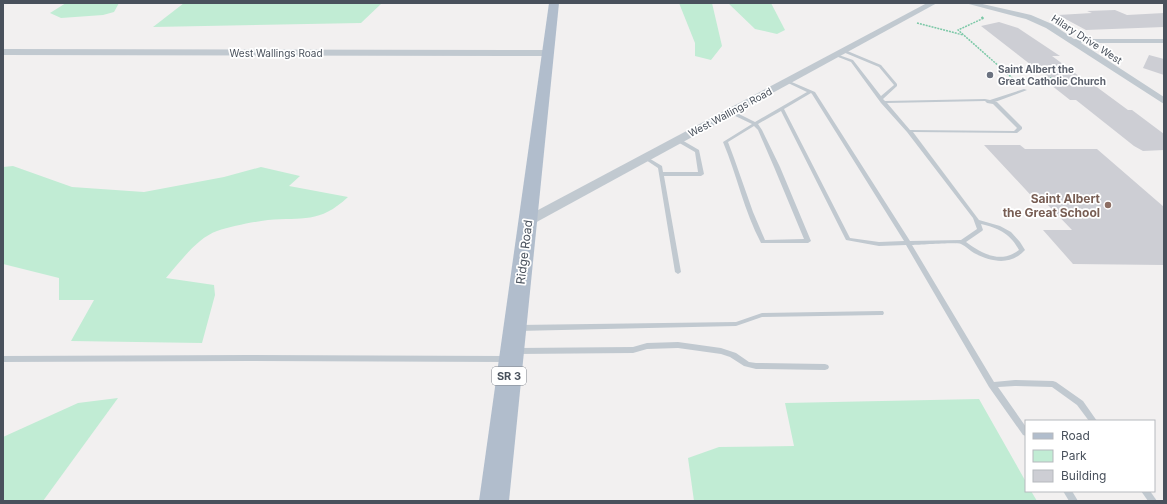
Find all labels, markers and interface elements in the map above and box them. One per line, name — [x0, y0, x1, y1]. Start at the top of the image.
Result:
street label: Hilary Drive West — [1050, 12, 1125, 67]
street label: West Wallings Road — [229, 47, 323, 59]
place label: Saint Albert the Great Catholic Church — [998, 63, 1106, 87]
marker: Saint Albert the Great Catholic Church — [985, 70, 995, 80]
street label: West Wallings Road — [686, 85, 774, 139]
place label: Saint Albert the Great School — [1003, 191, 1101, 220]
marker: Saint Albert the Great School — [1103, 200, 1113, 210]
street label: Ridge Road — [513, 219, 535, 285]
road number: SR 3 — [492, 367, 526, 385]
legend — [1025, 420, 1155, 492]
text: Road — [1061, 428, 1090, 443]
text: Park — [1061, 448, 1087, 463]
text: Building — [1061, 468, 1106, 483]

